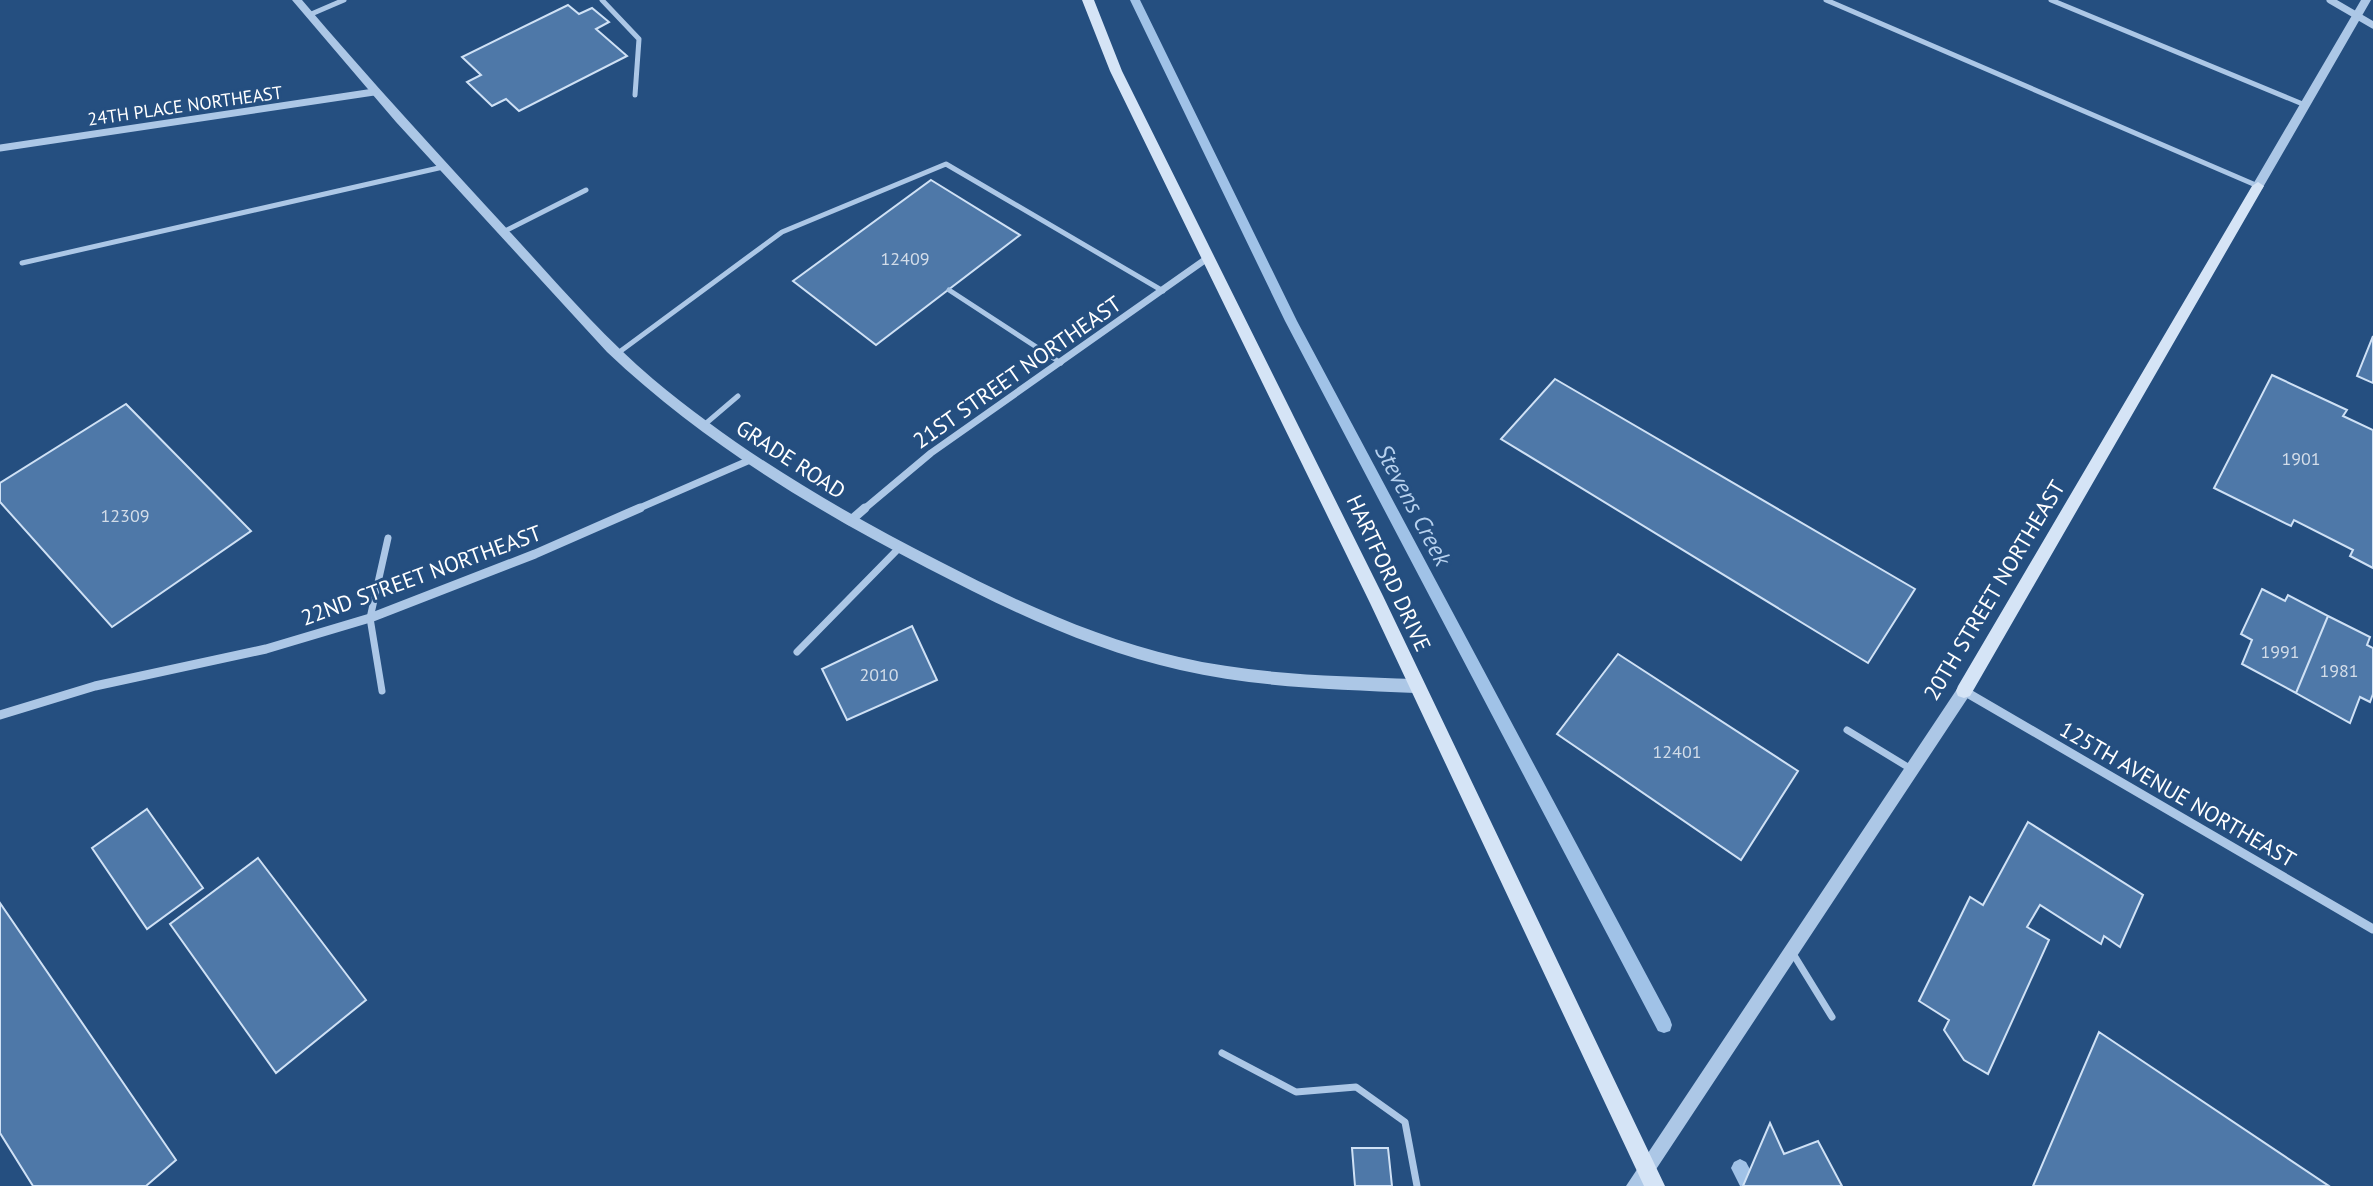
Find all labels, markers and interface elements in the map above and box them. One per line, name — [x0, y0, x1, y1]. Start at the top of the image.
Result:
street label: 24TH PLACE NORTHEAST — [86, 80, 284, 131]
house number: 12409 — [880, 247, 930, 270]
street label: 21ST STREET NORTHEAST — [907, 289, 1127, 455]
street label: GRADE ROAD — [731, 413, 851, 505]
water label: Stevens Creek — [1368, 438, 1459, 572]
house number: 1901 — [2281, 447, 2321, 470]
street label: 20TH STREET NORTHEAST — [1917, 475, 2071, 705]
street label: HARTFORD DRIVE — [1340, 490, 1438, 656]
house number: 12309 — [100, 504, 150, 527]
street label: 22ND STREET NORTHEAST — [297, 518, 545, 632]
house number: 1991 — [2260, 640, 2300, 663]
house number: 1981 — [2319, 659, 2359, 682]
house number: 2010 — [859, 663, 899, 686]
street label: 125TH AVENUE NORTHEAST — [2055, 715, 2301, 873]
house number: 12401 — [1652, 740, 1702, 763]

